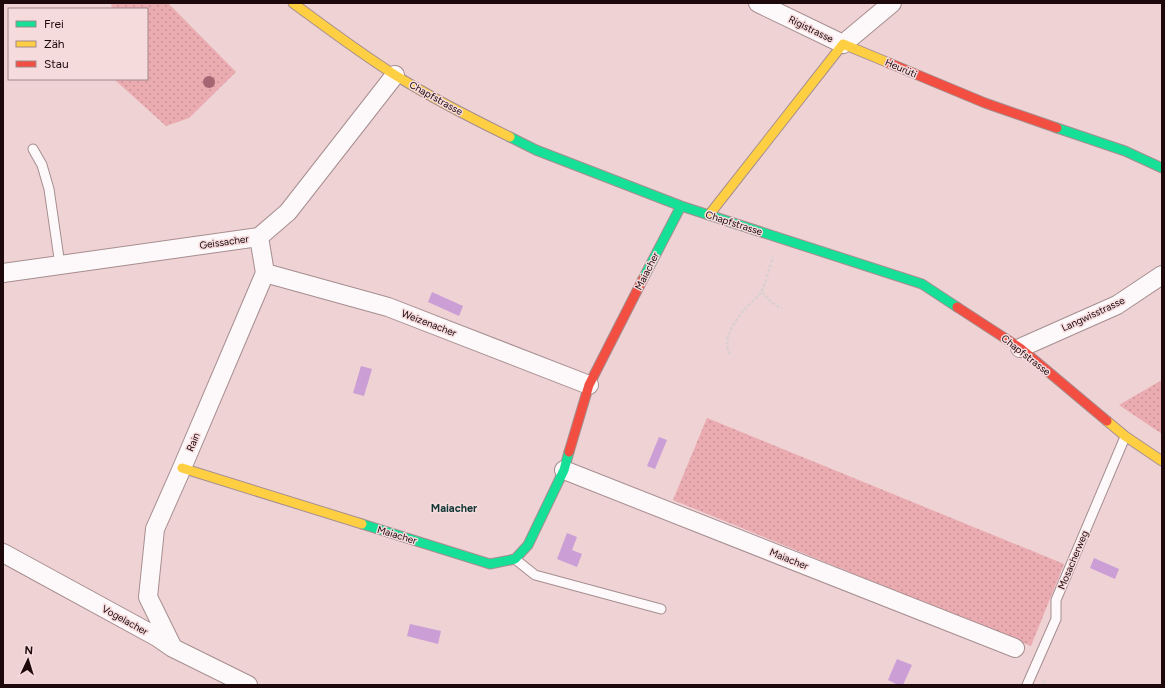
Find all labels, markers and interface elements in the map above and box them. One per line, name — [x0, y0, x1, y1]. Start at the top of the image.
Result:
legend — [8, 8, 148, 80]
street label: Rigistrasse — [786, 13, 836, 46]
text: Frei — [44, 17, 64, 31]
text: Zäh — [44, 37, 65, 51]
street label: Heurüti — [883, 55, 919, 81]
text: Stau — [44, 57, 69, 71]
street label: Chapfstrasse — [407, 78, 466, 118]
street label: Chapfstrasse — [704, 208, 765, 238]
street label: Geissacher — [199, 232, 250, 252]
street label: Maiacher — [632, 249, 662, 292]
street label: Langwisstrasse — [1059, 293, 1127, 334]
street label: Weizenacher — [400, 307, 459, 340]
street label: Chapfstrasse — [999, 332, 1054, 379]
street label: Rain — [183, 430, 203, 453]
district label: Maiacher — [431, 502, 478, 515]
street label: Maiacher — [376, 523, 419, 547]
street label: Mosacherweg — [1055, 528, 1091, 591]
street label: Maiacher — [768, 545, 811, 573]
street label: Vogelacher — [100, 602, 151, 638]
north arrow — [8, 640, 48, 680]
text: N — [24, 644, 33, 657]

